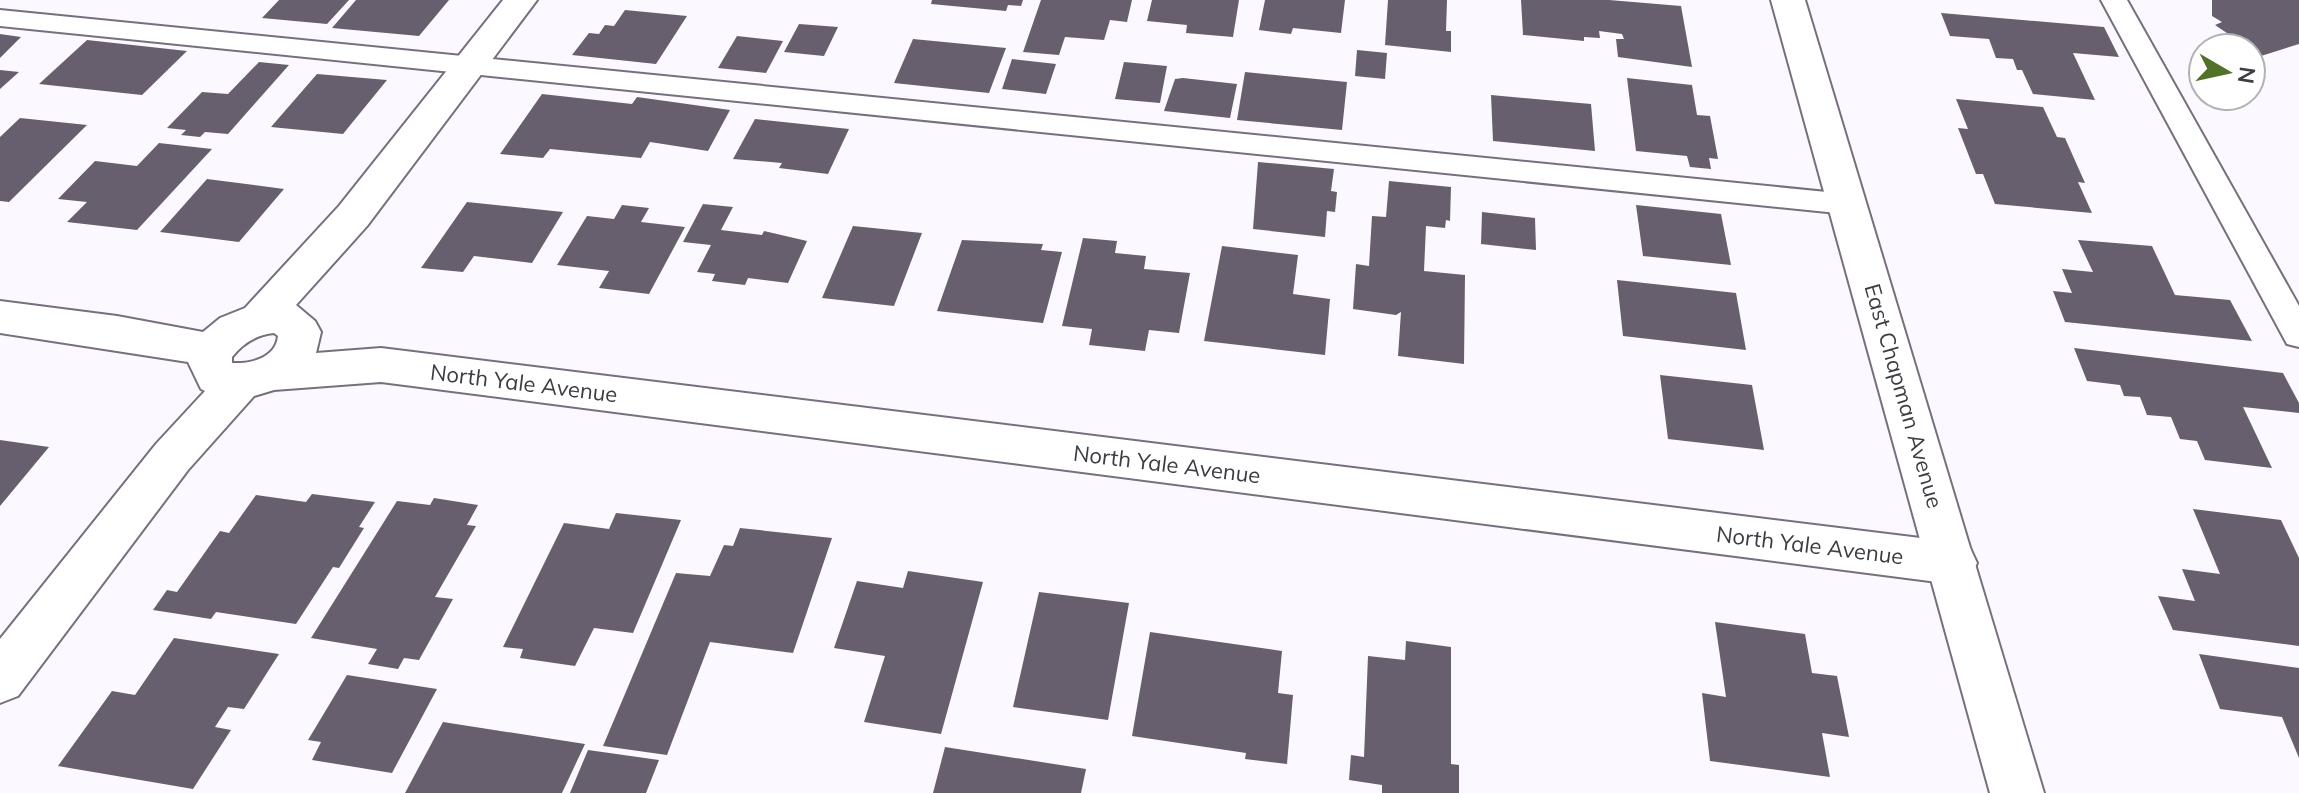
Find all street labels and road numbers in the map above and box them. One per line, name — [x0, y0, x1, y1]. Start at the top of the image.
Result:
street label: East Chapman Avenue — [1859, 280, 1949, 512]
street label: North Yale Avenue — [429, 358, 619, 408]
street label: North Yale Avenue — [1072, 439, 1262, 489]
street label: North Yale Avenue — [1715, 520, 1905, 570]

